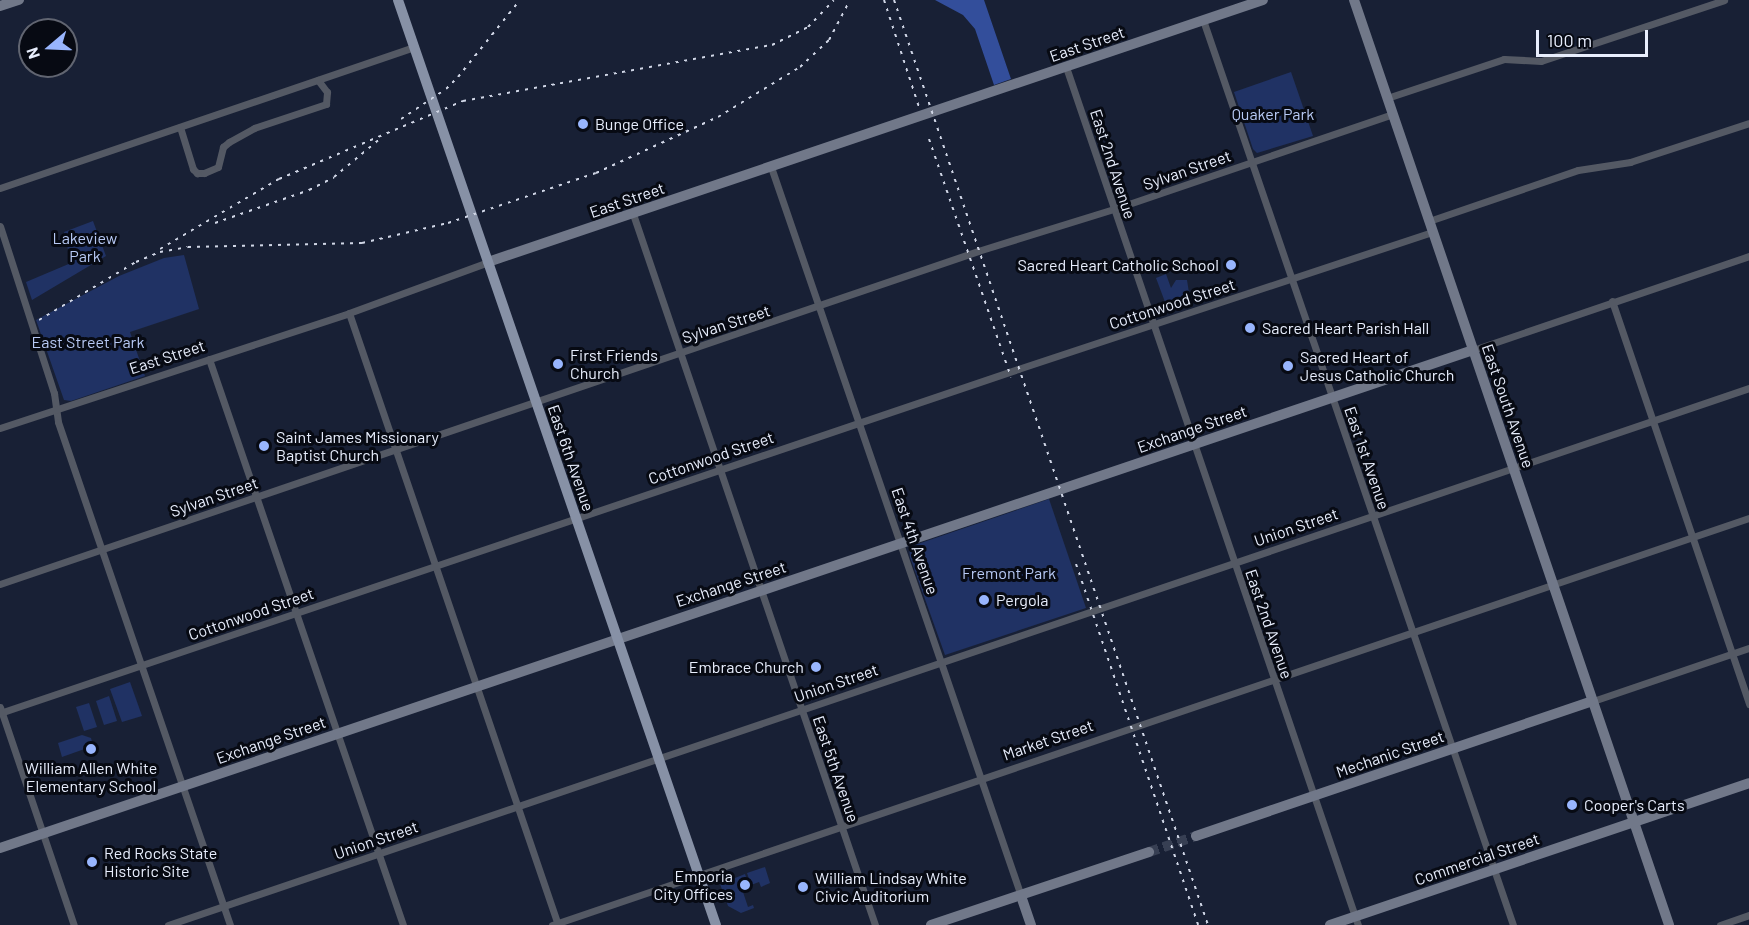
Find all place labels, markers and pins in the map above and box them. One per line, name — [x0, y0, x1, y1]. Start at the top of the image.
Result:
place label: Bunge Office — [595, 114, 684, 134]
marker: Bunge Office — [576, 117, 590, 131]
place label: Sacred Heart Catholic School — [1017, 255, 1219, 275]
marker: Sacred Heart Catholic School — [1224, 258, 1238, 272]
place label: Sacred Heart Parish Hall — [1262, 318, 1429, 338]
marker: Sacred Heart Parish Hall — [1243, 321, 1257, 335]
place label: First Friends Church — [570, 345, 658, 383]
place label: Sacred Heart of Jesus Catholic Church — [1300, 347, 1454, 385]
marker: First Friends Church — [551, 357, 565, 371]
marker: Sacred Heart of Jesus Catholic Church — [1281, 359, 1295, 373]
place label: Saint James Missionary Baptist Church — [276, 427, 439, 465]
marker: Saint James Missionary Baptist Church — [257, 439, 271, 453]
place label: Pergola — [996, 590, 1048, 610]
marker: Pergola — [977, 593, 991, 607]
place label: Embrace Church — [689, 657, 804, 677]
marker: Embrace Church — [809, 660, 823, 674]
marker: William Allen White Elementary School — [84, 742, 98, 756]
place label: William Allen White Elementary School — [25, 758, 157, 796]
place label: Cooper's Carts — [1584, 795, 1685, 815]
marker: Cooper's Carts — [1565, 798, 1579, 812]
place label: Red Rocks State Historic Site — [104, 843, 217, 881]
marker: Red Rocks State Historic Site — [85, 855, 99, 869]
place label: Emporia City Offices — [653, 866, 733, 904]
place label: William Lindsay White Civic Auditorium — [815, 868, 967, 906]
marker: Emporia City Offices — [738, 878, 752, 892]
marker: William Lindsay White Civic Auditorium — [796, 880, 810, 894]

